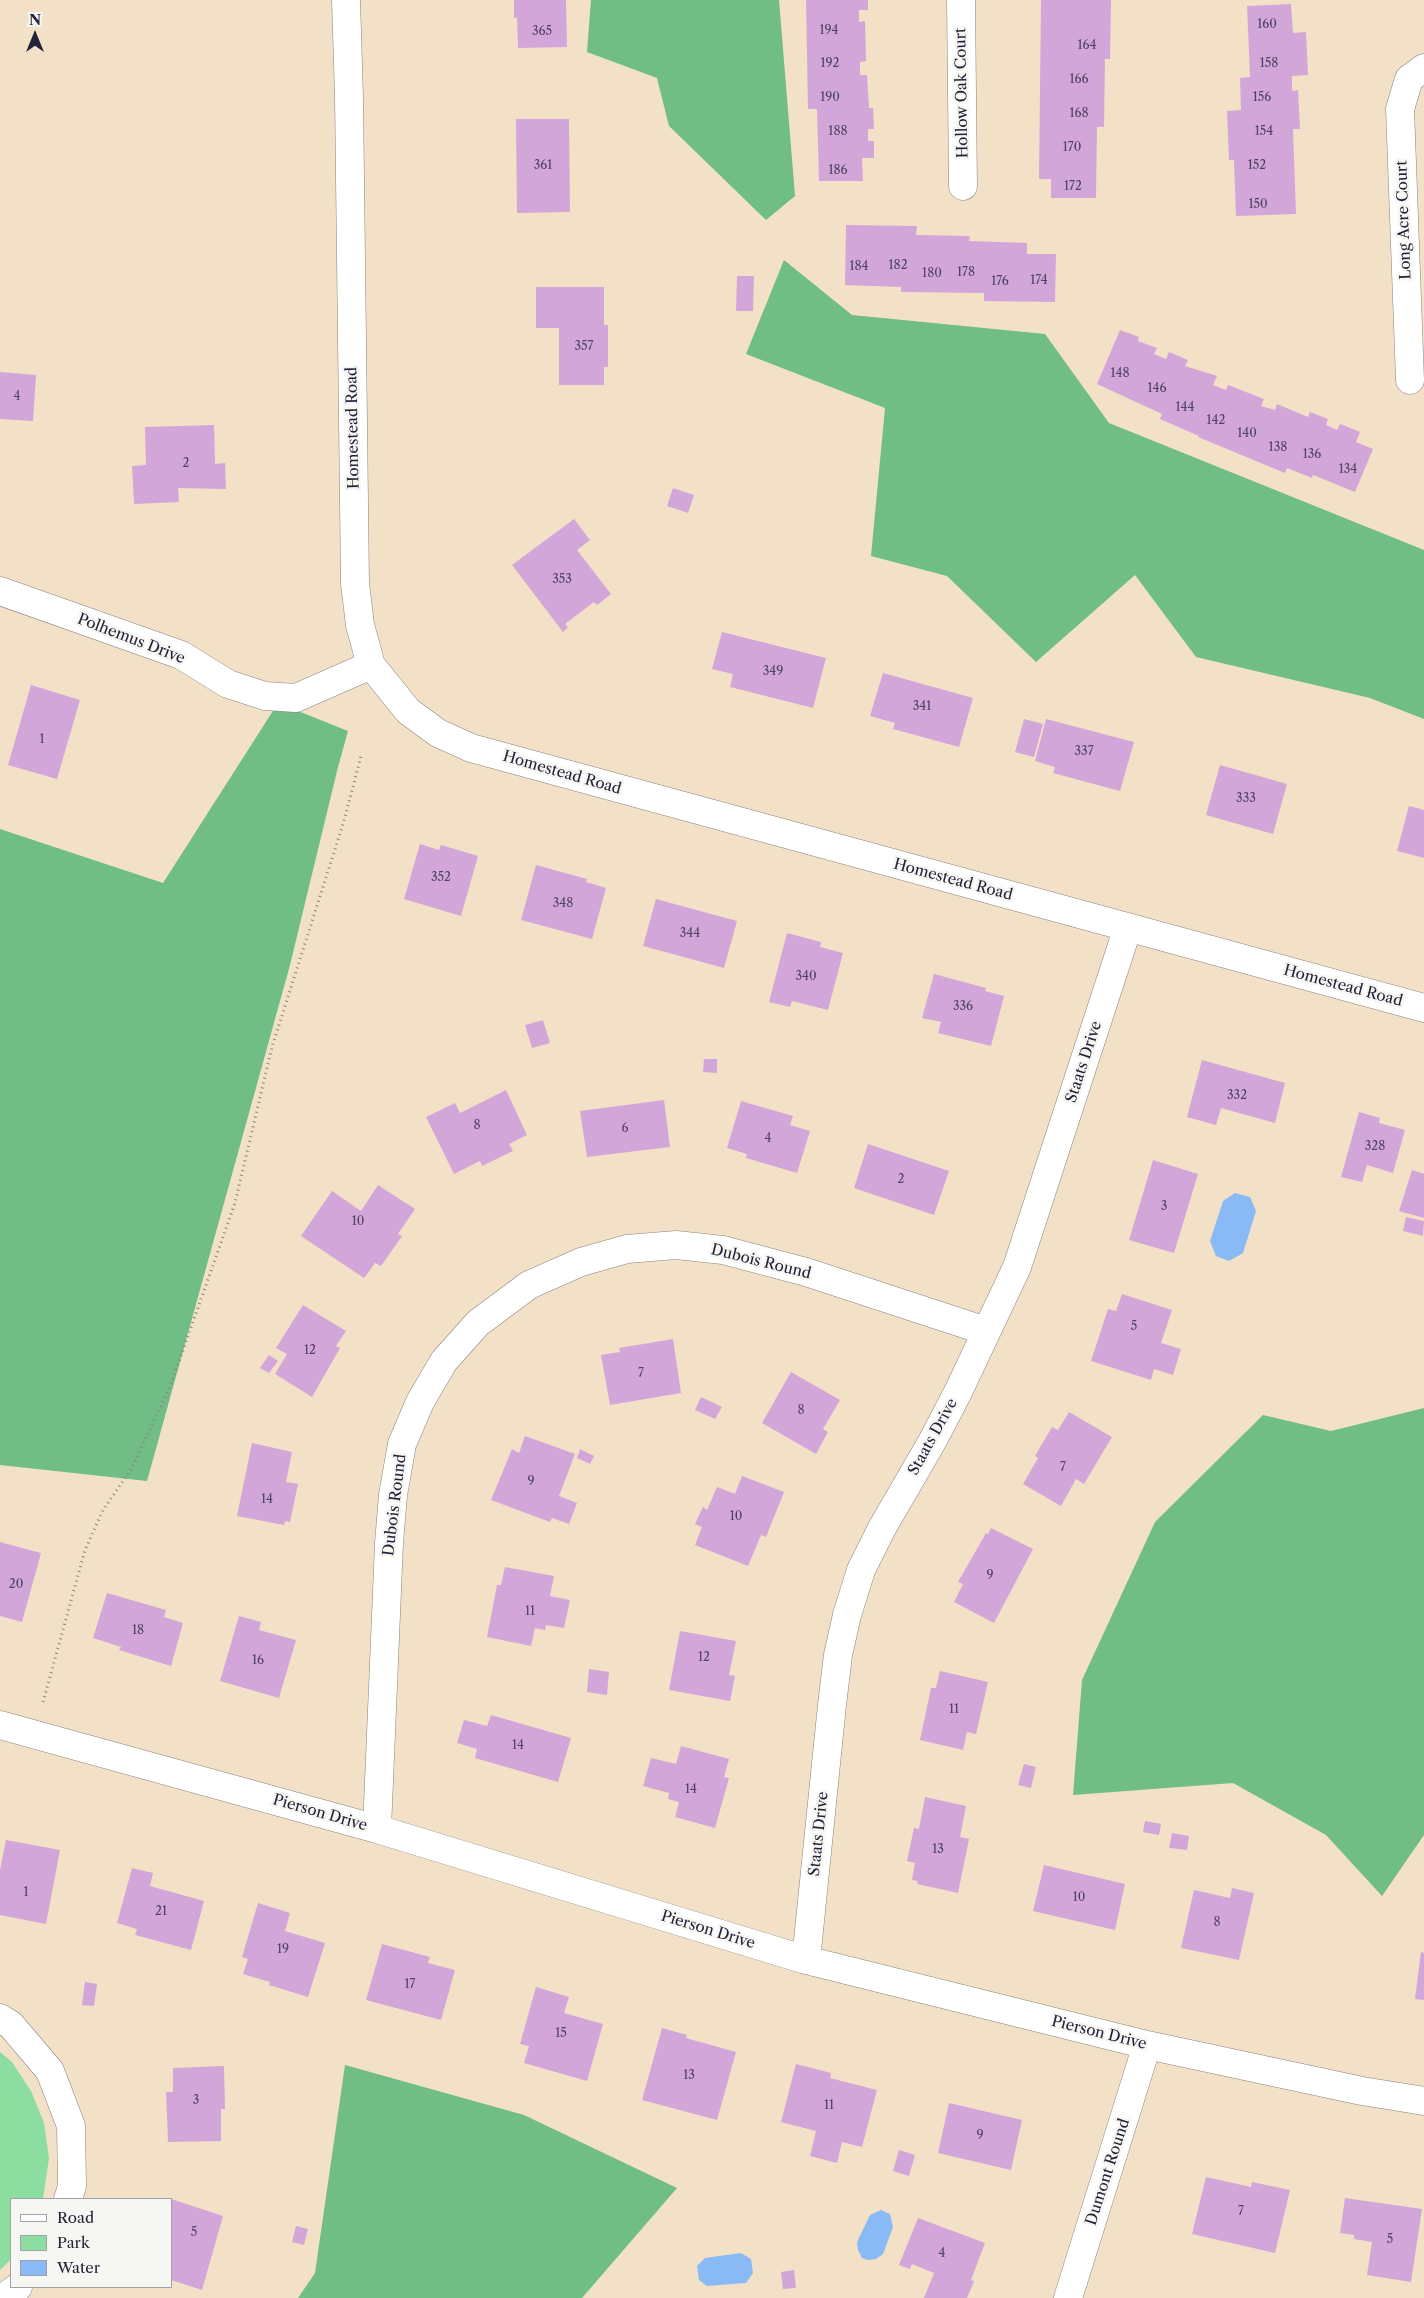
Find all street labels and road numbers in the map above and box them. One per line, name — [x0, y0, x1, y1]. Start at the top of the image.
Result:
street label: Hollow Oak Court — [952, 28, 972, 158]
street label: Long Acre Court — [1393, 160, 1415, 280]
street label: Homestead Road — [343, 367, 363, 489]
street label: Polhemus Drive — [75, 610, 187, 668]
street label: Homestead Road — [501, 747, 623, 799]
street label: Homestead Road — [892, 855, 1014, 905]
street label: Homestead Road — [1282, 961, 1404, 1011]
street label: Staats Drive — [1062, 1019, 1106, 1105]
street label: Dubois Round — [709, 1241, 813, 1283]
street label: Staats Drive — [905, 1395, 961, 1479]
street label: Dubois Round — [380, 1453, 410, 1557]
street label: Pierson Drive — [271, 1791, 369, 1835]
street label: Staats Drive — [806, 1791, 832, 1877]
street label: Pierson Drive — [659, 1907, 757, 1953]
street label: Pierson Drive — [1050, 2012, 1148, 2054]
street label: Dumont Round — [1082, 2116, 1134, 2228]

